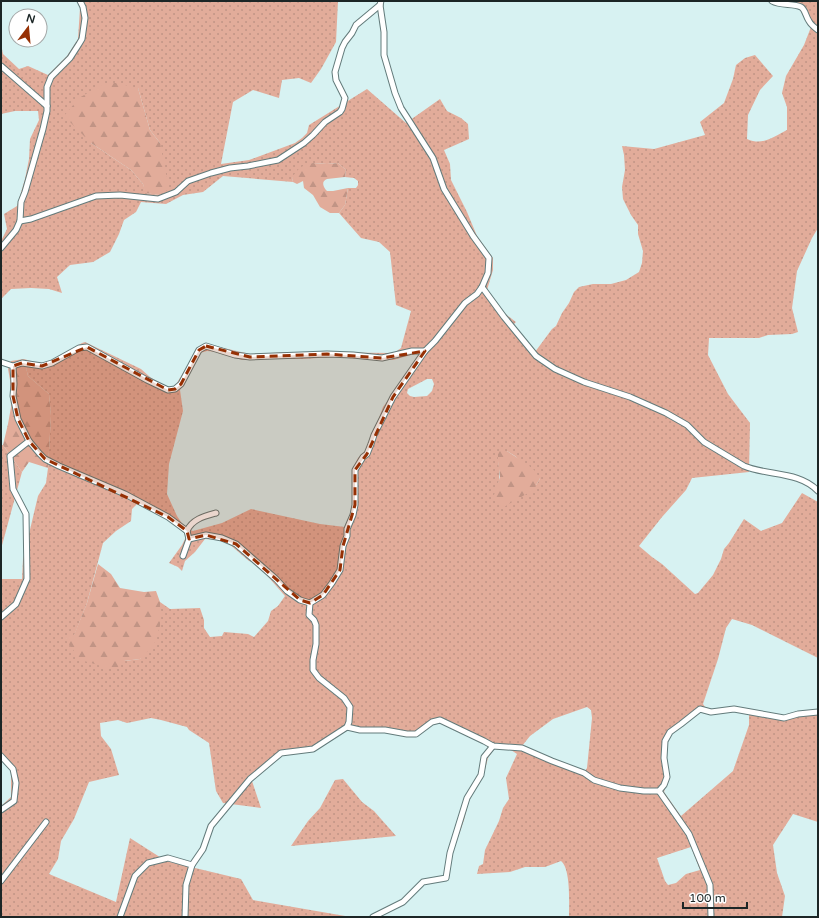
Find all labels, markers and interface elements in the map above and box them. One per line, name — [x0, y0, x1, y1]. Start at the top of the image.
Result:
north arrow — [8, 8, 48, 48]
text: N — [25, 11, 37, 26]
scale bar — [683, 884, 747, 910]
text: 100 m — [689, 891, 726, 905]

